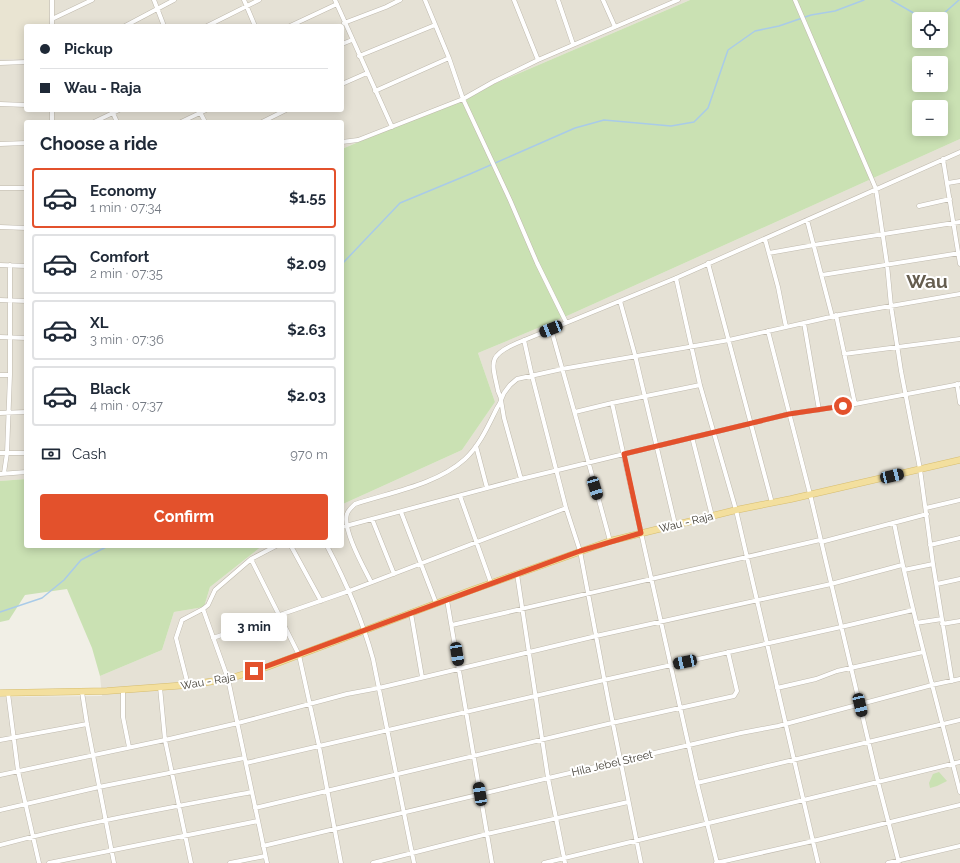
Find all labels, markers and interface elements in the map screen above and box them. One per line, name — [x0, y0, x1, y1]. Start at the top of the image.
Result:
map controls — [912, 12, 948, 136]
button: locate — [912, 12, 948, 48]
text: Pickup — [64, 40, 113, 58]
button: + — [912, 56, 948, 92]
text: Wau - Raja — [64, 79, 141, 97]
button: − — [912, 100, 948, 136]
text: Choose a ride — [40, 133, 158, 154]
icon: car — [42, 180, 78, 216]
text: Economy — [90, 182, 157, 200]
text: $1.55 — [289, 189, 326, 207]
text: 1 min · 07:34 — [90, 200, 162, 215]
icon: car — [42, 246, 78, 282]
text: Comfort — [90, 248, 149, 266]
text: $2.09 — [287, 255, 326, 273]
text: 2 min · 07:35 — [90, 266, 163, 281]
district label: Wau — [906, 270, 948, 292]
icon: car — [42, 312, 78, 348]
text: XL — [90, 314, 108, 332]
car — [538, 319, 564, 339]
text: $2.63 — [287, 321, 326, 339]
text: 3 min · 07:36 — [90, 332, 164, 347]
icon: car — [42, 378, 78, 414]
text: Black — [90, 380, 130, 398]
text: $2.03 — [287, 387, 326, 405]
route start — [834, 397, 852, 415]
text: 4 min · 07:37 — [90, 398, 163, 413]
icon: cash — [40, 443, 62, 465]
text: Cash — [72, 445, 106, 463]
text: 970 m — [290, 447, 328, 462]
car — [879, 467, 905, 485]
car — [586, 475, 604, 501]
button: Confirm — [40, 494, 328, 540]
street label: Wau - Raja — [658, 509, 715, 535]
callout: 3 min — [221, 613, 287, 641]
text: 3 min — [237, 619, 271, 634]
car — [449, 641, 465, 667]
car — [672, 654, 698, 670]
route end — [245, 662, 263, 680]
street label: Wau - Raja — [180, 670, 236, 693]
car — [851, 692, 869, 718]
street label: Hila Jebel Street — [570, 748, 654, 779]
car — [472, 781, 488, 807]

